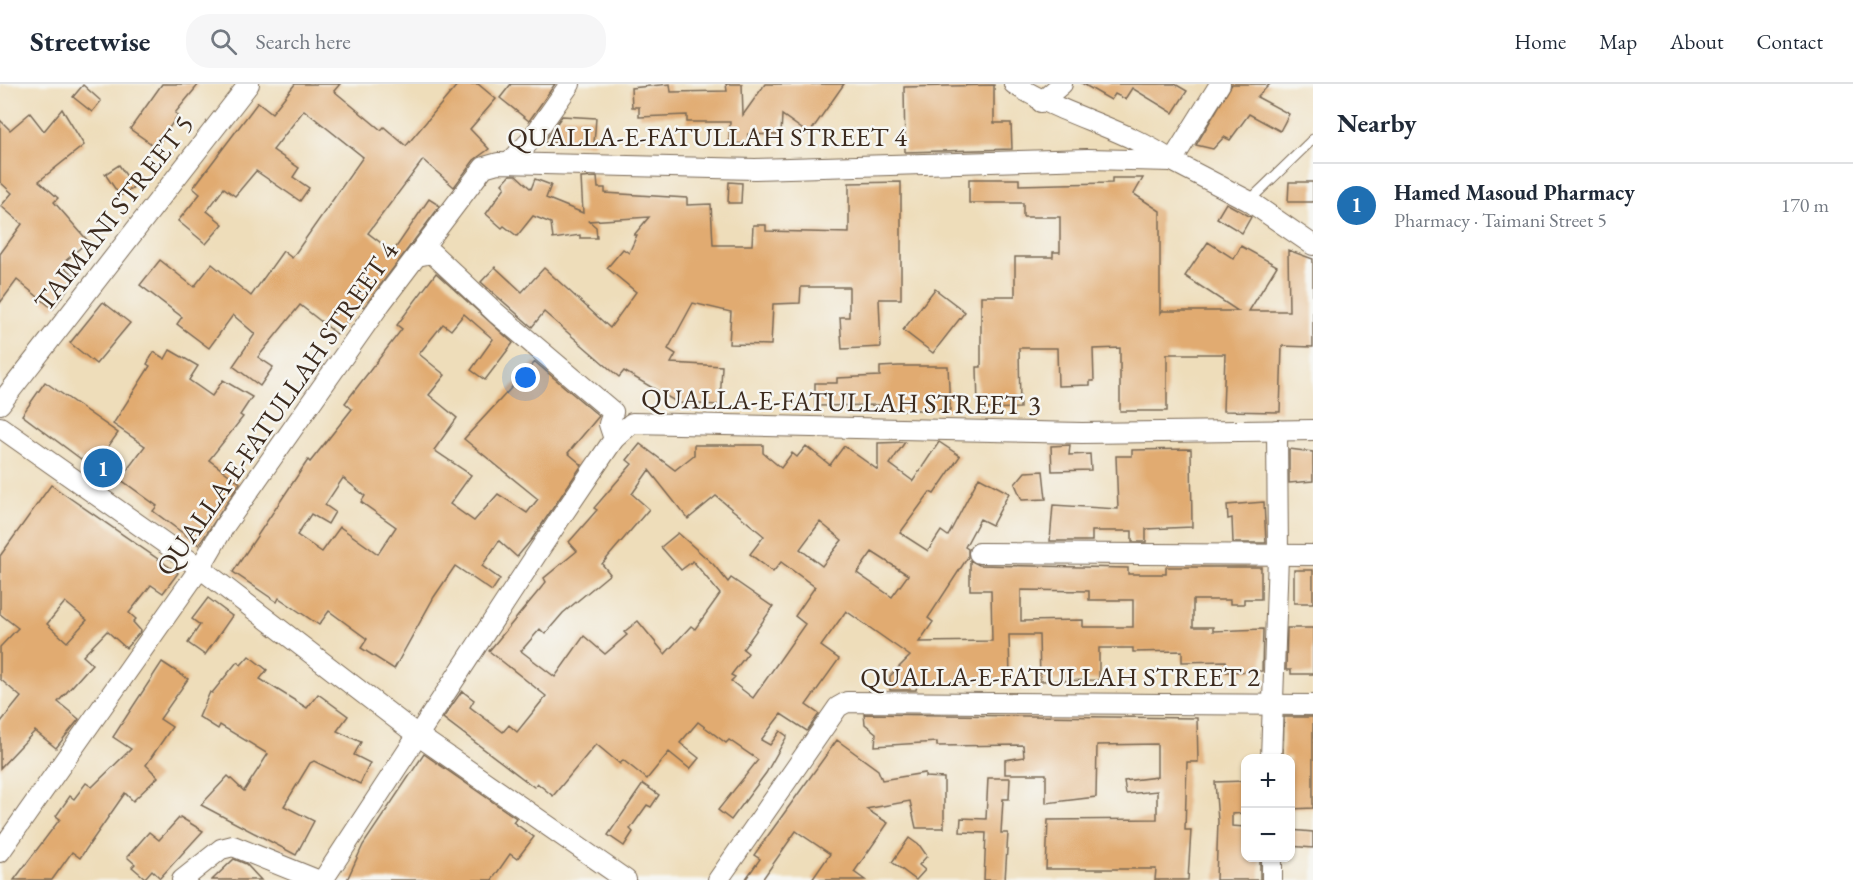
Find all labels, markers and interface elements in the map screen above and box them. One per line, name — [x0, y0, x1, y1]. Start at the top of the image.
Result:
search box — [186, 14, 606, 68]
text: Streetwise — [30, 23, 150, 59]
icon: search — [207, 25, 240, 58]
text: Search here — [255, 27, 351, 56]
text: Home — [1514, 28, 1566, 55]
text: Map — [1599, 28, 1637, 55]
text: About — [1670, 28, 1723, 55]
text: Contact — [1756, 28, 1823, 55]
text: Nearby — [1337, 106, 1417, 140]
street label: TAIMANI STREET 5 — [26, 108, 201, 318]
street label: QUALLA-E-FATULLAH STREET 4 — [507, 119, 908, 154]
text: Hamed Masoud Pharmacy — [1394, 178, 1635, 207]
text: 1 — [1351, 192, 1362, 218]
text: 170 m — [1781, 192, 1829, 218]
text: Pharmacy · Taimani Street 5 — [1394, 207, 1607, 233]
street label: QUALLA-E-FATULLAH STREET 4 — [148, 234, 406, 582]
your location — [511, 363, 540, 392]
street label: QUALLA-E-FATULLAH STREET 3 — [641, 381, 1041, 422]
pin: 1 — [84, 446, 122, 490]
street label: QUALLA-E-FATULLAH STREET 2 — [860, 659, 1260, 694]
map controls — [1241, 754, 1295, 862]
button: + — [1241, 754, 1295, 808]
button: − — [1241, 808, 1295, 862]

